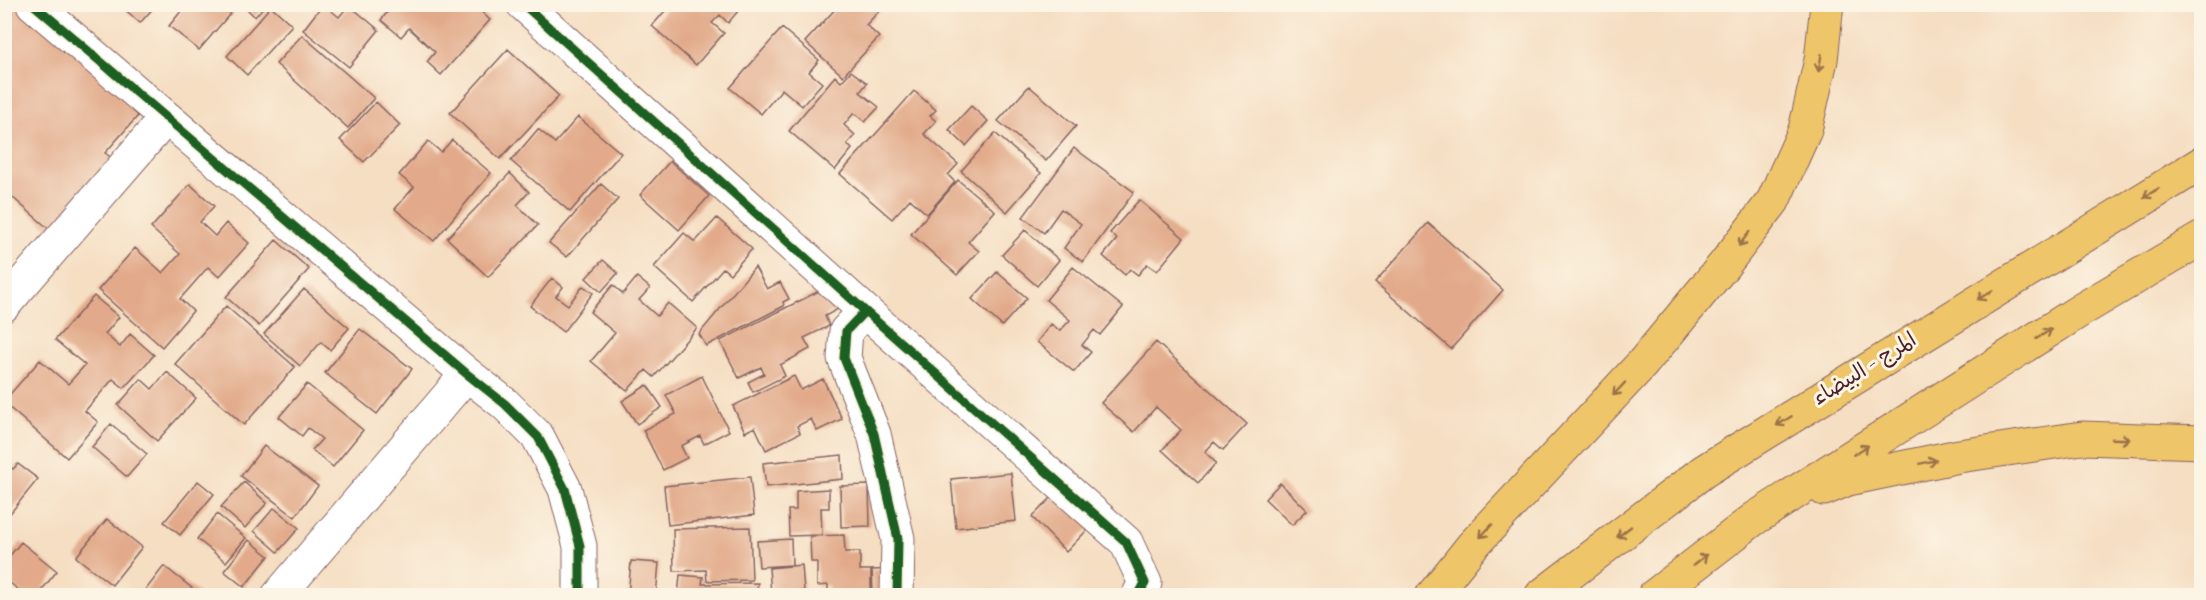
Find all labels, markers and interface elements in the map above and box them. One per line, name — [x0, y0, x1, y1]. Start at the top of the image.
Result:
one-way arrow — [1814, 52, 1825, 72]
one-way arrow — [2143, 187, 2160, 199]
one-way arrow — [1737, 231, 1750, 247]
one-way arrow — [1977, 290, 1994, 302]
street label: المرج - البيضاء — [1807, 326, 1923, 414]
one-way arrow — [2035, 328, 2052, 341]
one-way arrow — [1612, 381, 1626, 396]
one-way arrow — [1776, 415, 1793, 427]
one-way arrow — [2111, 433, 2131, 445]
one-way arrow — [1852, 444, 1869, 456]
one-way arrow — [1918, 456, 1938, 467]
one-way arrow — [1479, 523, 1493, 538]
one-way arrow — [1616, 525, 1632, 538]
one-way arrow — [1692, 553, 1708, 566]

